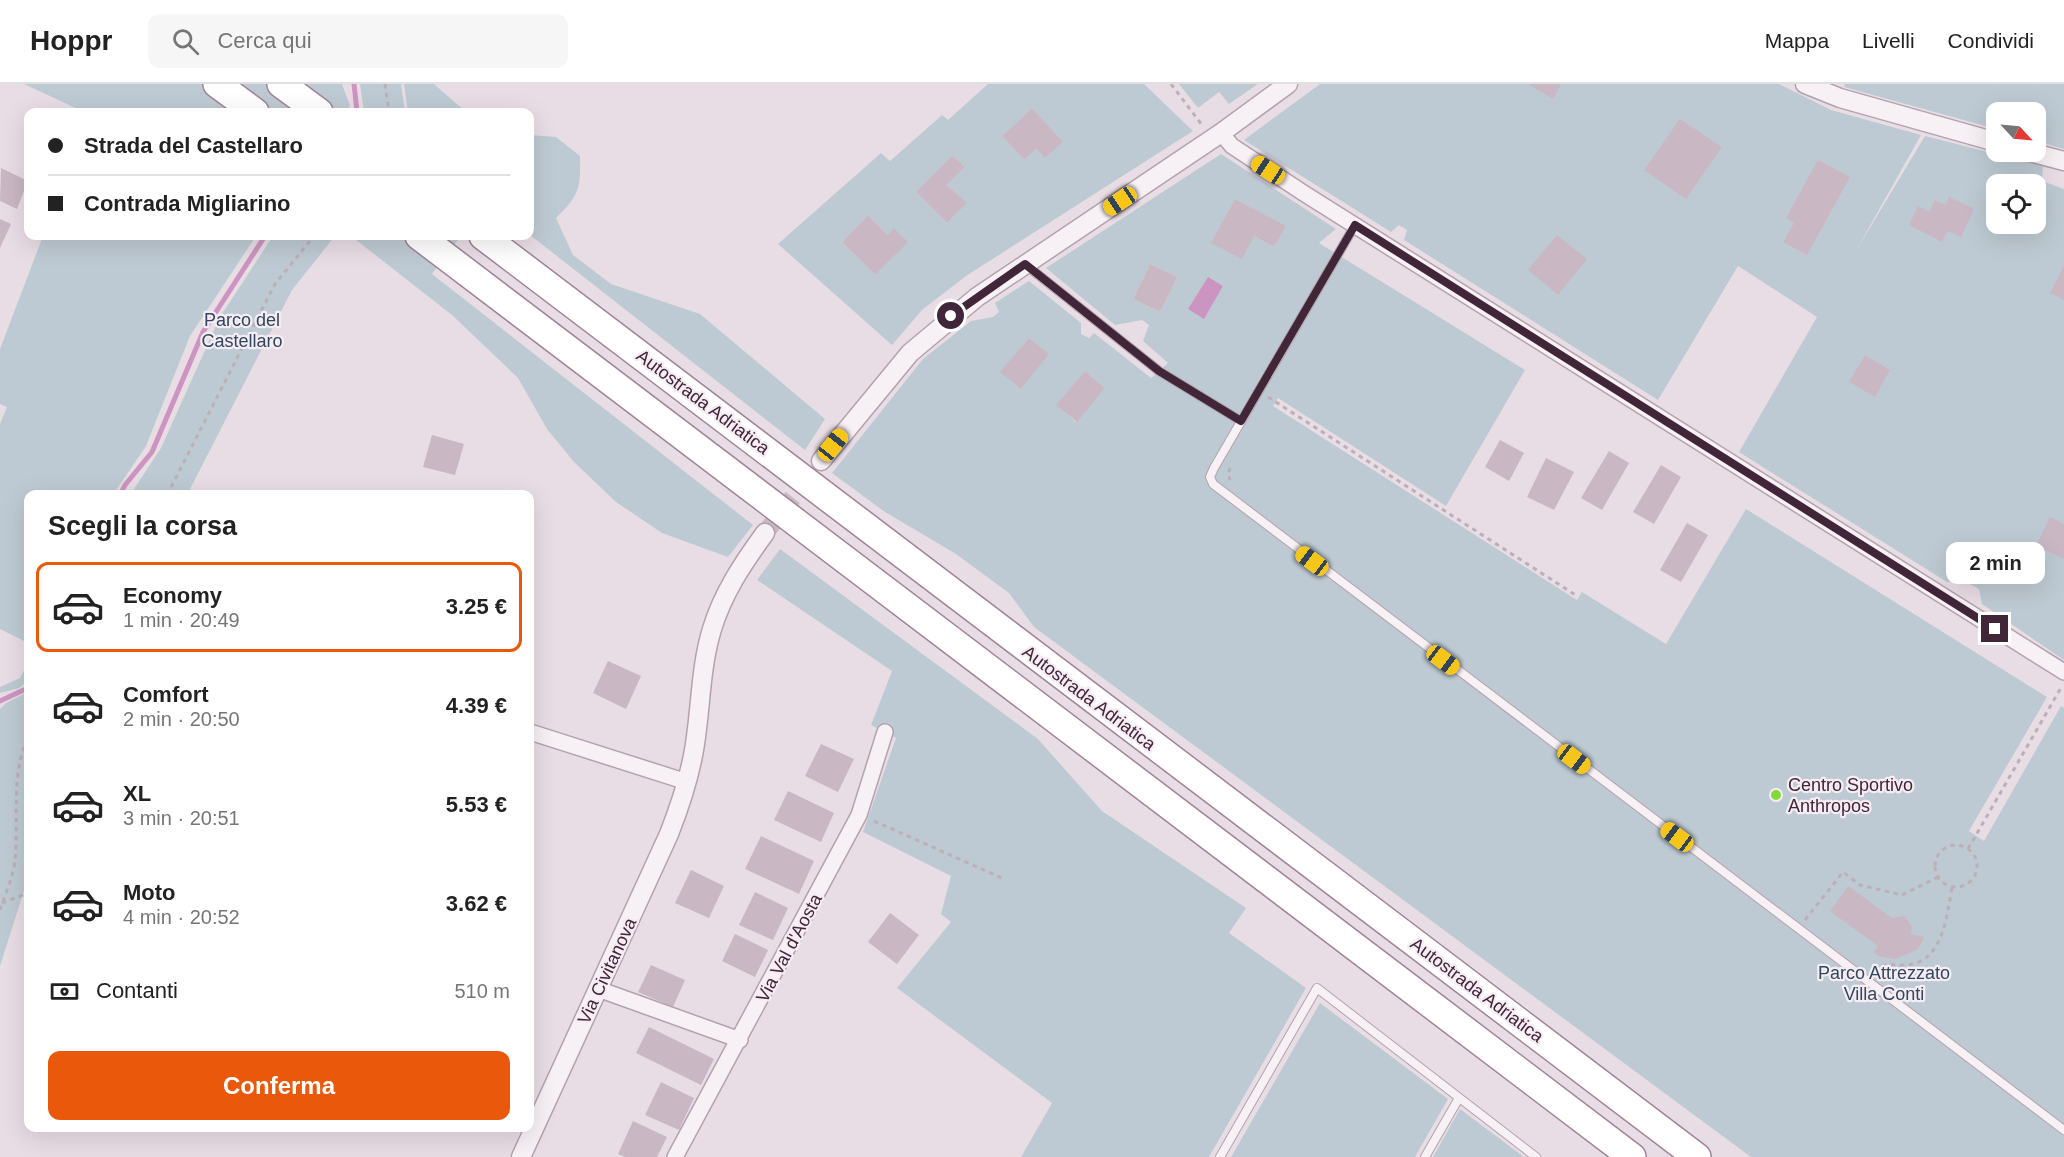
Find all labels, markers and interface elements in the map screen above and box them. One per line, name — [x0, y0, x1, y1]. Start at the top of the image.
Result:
search box — [148, 14, 568, 68]
text: Hoppr — [30, 25, 112, 56]
icon: search — [169, 25, 202, 58]
text: Cerca qui — [217, 28, 312, 53]
text: Mappa — [1765, 29, 1829, 52]
text: Livelli — [1862, 29, 1915, 52]
text: Condividi — [1948, 29, 2034, 52]
north arrow — [1986, 102, 2046, 162]
map controls — [1986, 102, 2046, 234]
text: Strada del Castellaro — [84, 133, 303, 158]
car — [1248, 153, 1288, 187]
button: locate — [1986, 174, 2046, 234]
car — [1100, 183, 1140, 219]
text: Contrada Migliarino — [84, 191, 291, 216]
route start — [937, 302, 964, 329]
park label: Parco del Castellaro — [201, 310, 283, 351]
street label: Autostrada Adriatica — [633, 346, 774, 459]
car — [815, 425, 851, 465]
text: Scegli la corsa — [48, 511, 237, 541]
callout: 2 min — [1946, 542, 2044, 584]
car — [1292, 543, 1332, 579]
text: 2 min — [1969, 552, 2022, 574]
icon: car — [51, 580, 105, 634]
text: Economy — [123, 583, 222, 608]
text: 3.25 € — [446, 594, 507, 619]
text: 1 min · 20:49 — [123, 609, 240, 631]
route end — [1981, 615, 2008, 642]
street label: Autostrada Adriatica — [1019, 642, 1160, 755]
car — [1423, 642, 1463, 678]
icon: car — [51, 679, 105, 733]
text: Comfort — [123, 682, 209, 707]
text: 4.39 € — [446, 693, 507, 718]
text: 2 min · 20:50 — [123, 708, 240, 730]
car — [1554, 741, 1594, 777]
place label: Centro Sportivo Anthropos — [1788, 775, 1913, 816]
icon: car — [51, 778, 105, 832]
text: XL — [123, 781, 151, 806]
marker: Centro Sportivo Anthropos — [1769, 788, 1783, 802]
text: 5.53 € — [446, 792, 507, 817]
text: 3 min · 20:51 — [123, 807, 240, 829]
car — [1657, 819, 1697, 855]
icon: car — [51, 877, 105, 931]
text: Moto — [123, 880, 176, 905]
street label: Via Val d'Aosta — [752, 890, 826, 1006]
text: 3.62 € — [446, 891, 507, 916]
text: 4 min · 20:52 — [123, 906, 240, 928]
street label: Via Civitanova — [574, 914, 641, 1027]
street label: Autostrada Adriatica — [1407, 934, 1548, 1047]
park label: Parco Attrezzato Villa Conti — [1818, 963, 1950, 1004]
icon: cash — [48, 975, 81, 1008]
text: Contanti — [96, 978, 178, 1003]
text: 510 m — [454, 980, 510, 1002]
button: Conferma — [48, 1051, 510, 1120]

